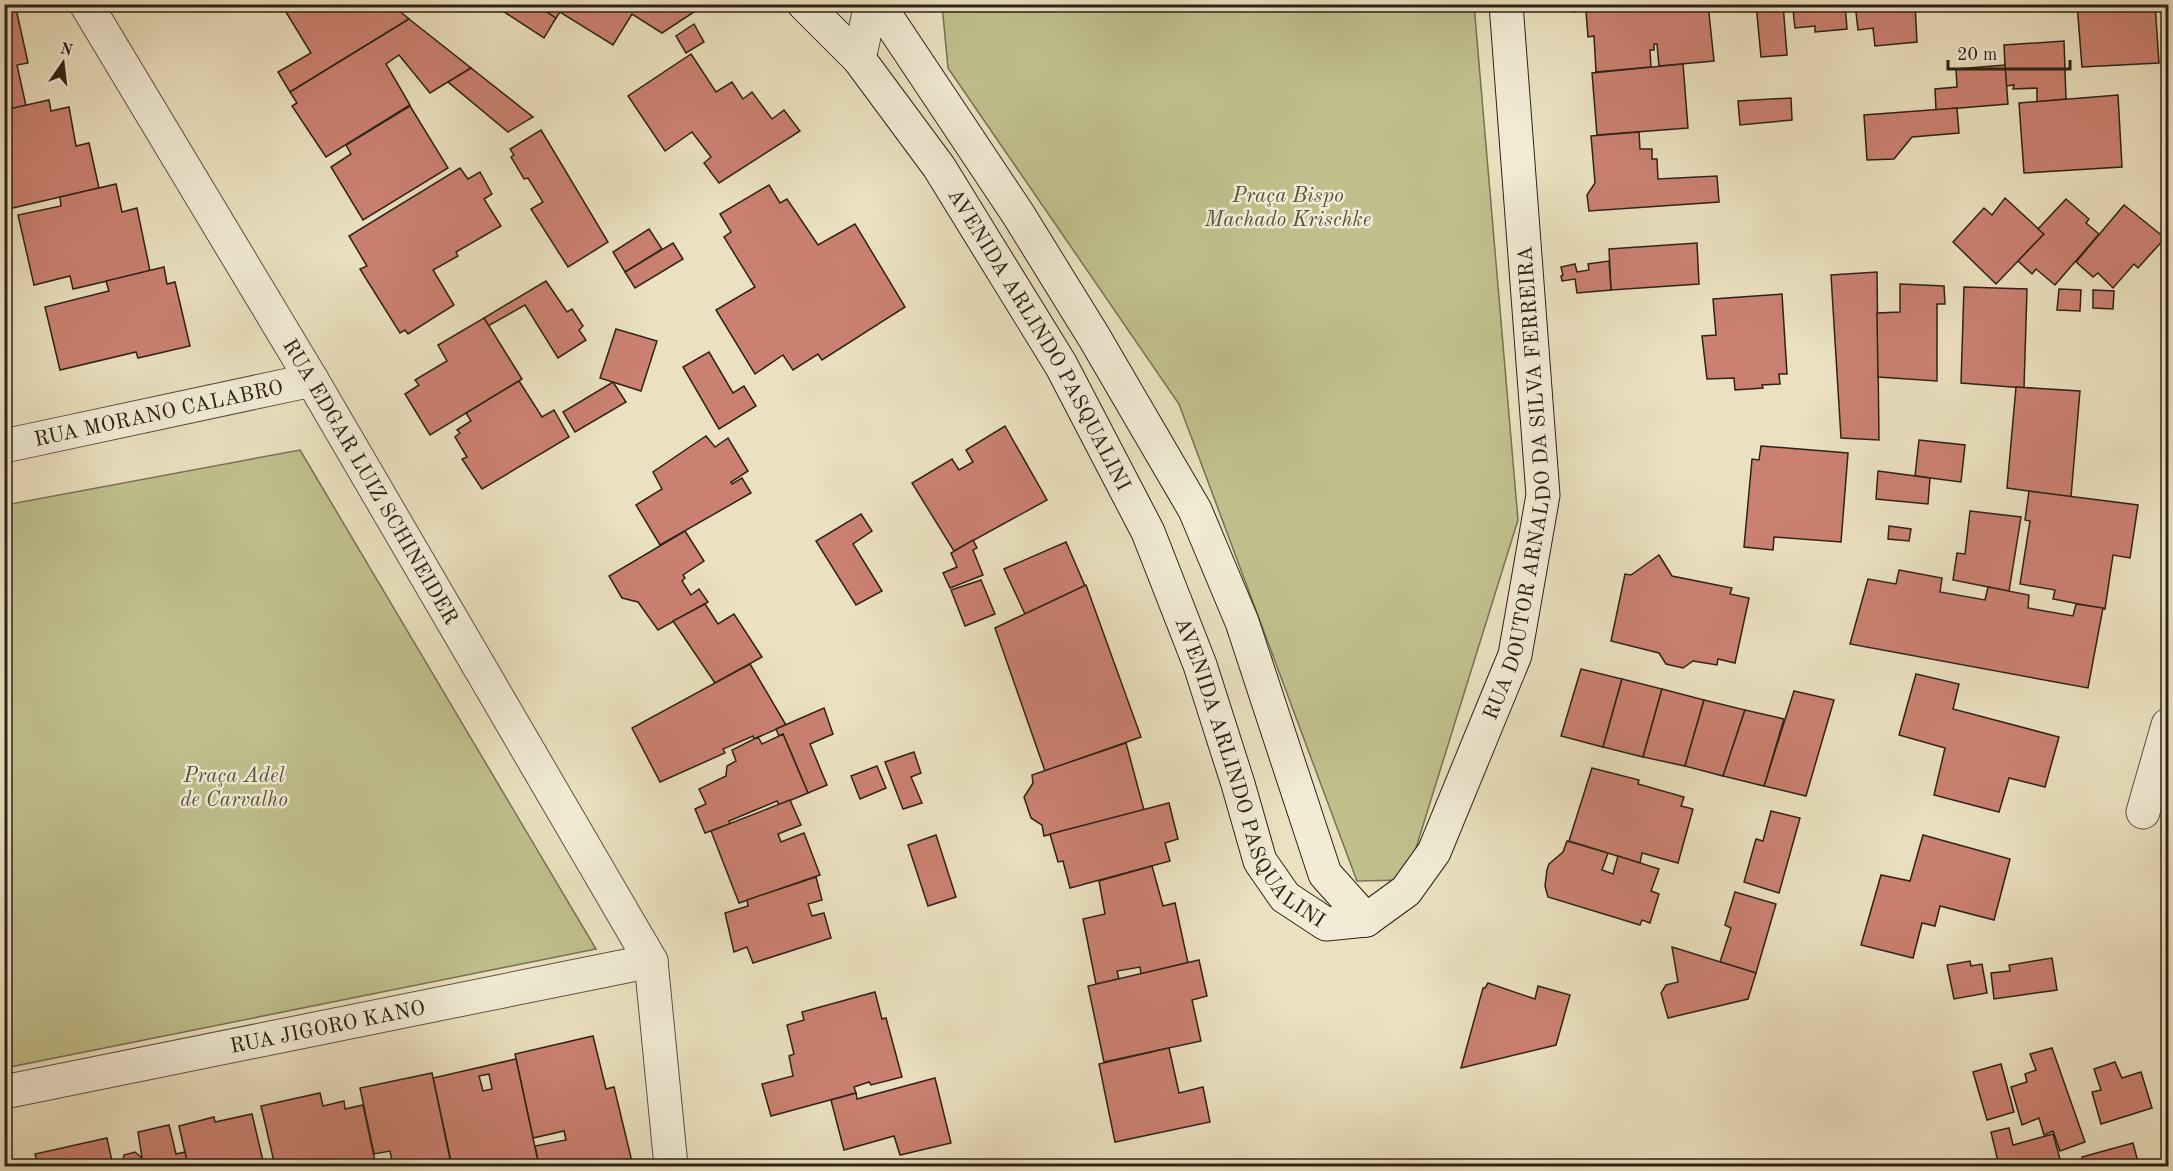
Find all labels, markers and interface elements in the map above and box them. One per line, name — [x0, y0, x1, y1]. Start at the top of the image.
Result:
north arrow — [33, 33, 93, 93]
scale bar — [1948, 33, 2070, 71]
text: N — [58, 41, 75, 60]
text: 20 m — [1957, 46, 1997, 64]
street label: AVENIDA ARLINDO PASQUALINI — [943, 185, 1134, 495]
park label: Praça Bispo Machado Krischke — [1204, 186, 1371, 231]
street label: RUA DOUTOR ARNALDO DA SILVA FERREIRA — [1480, 245, 1555, 723]
street label: RUA EDGAR LUIZ SCHINEIDER — [278, 336, 461, 629]
street label: RUA MORANO CALABRO — [32, 377, 285, 451]
street label: AVENIDA ARLINDO PASQUALINI — [1170, 615, 1328, 932]
park label: Praça Adel de Carvalho — [180, 766, 288, 811]
street label: RUA JIGORO KANO — [228, 998, 427, 1058]

